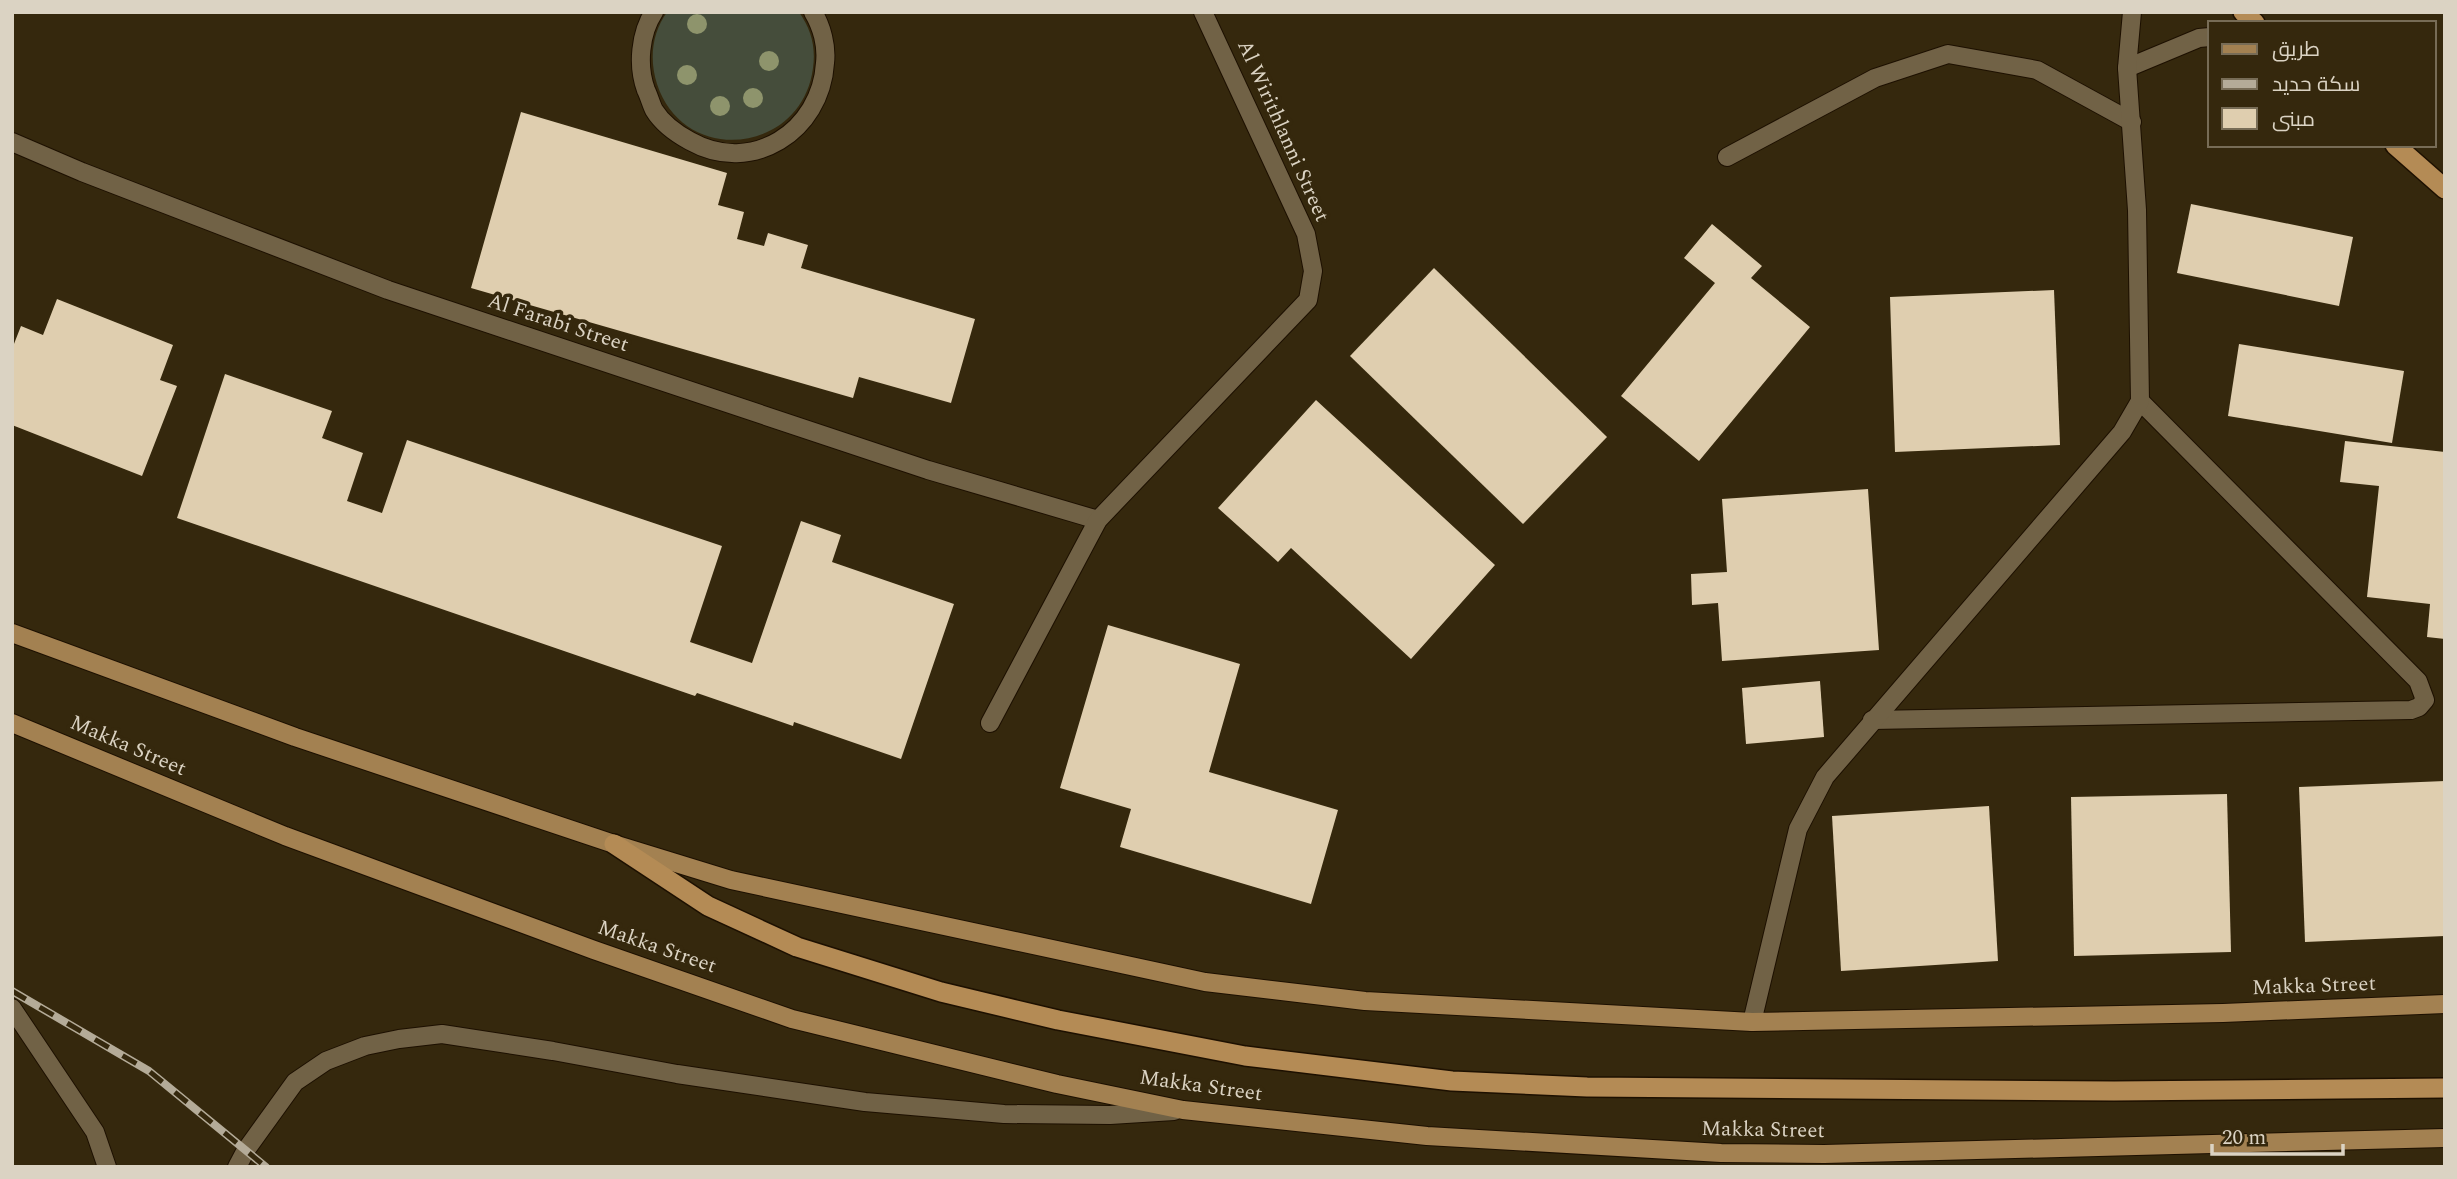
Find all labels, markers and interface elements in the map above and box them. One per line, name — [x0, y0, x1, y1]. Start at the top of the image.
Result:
legend — [2208, 21, 2436, 147]
text: طريق — [2272, 34, 2320, 66]
street label: Al Wirithlanni Street — [1228, 35, 1338, 227]
text: سكة حديد — [2272, 69, 2360, 101]
text: مبنى — [2272, 104, 2315, 136]
street label: Al Farabi Street — [483, 285, 633, 361]
street label: Makka Street — [65, 707, 191, 785]
street label: Makka Street — [593, 912, 721, 982]
street label: Makka Street — [2252, 968, 2376, 1004]
street label: Makka Street — [1137, 1062, 1265, 1110]
scale bar — [2212, 1112, 2343, 1156]
street label: Makka Street — [1701, 1113, 1825, 1147]
text: 20 m — [2222, 1122, 2266, 1154]

